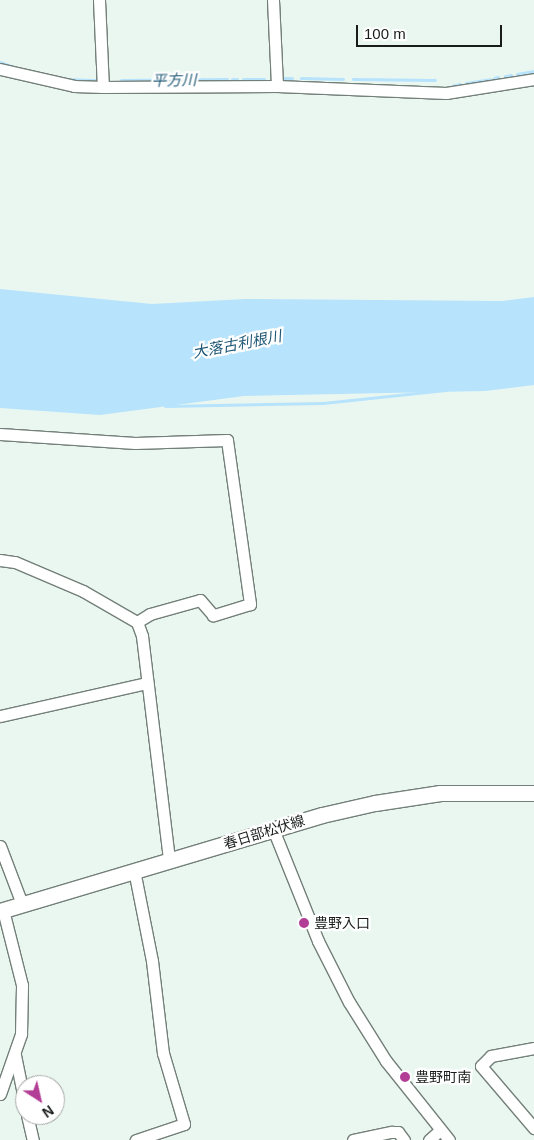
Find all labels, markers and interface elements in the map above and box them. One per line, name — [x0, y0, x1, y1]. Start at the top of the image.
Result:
scale bar — [359, 15, 505, 47]
text: 100 m — [364, 25, 406, 42]
water label: 平方川 — [151, 71, 197, 89]
water label: 大落古利根川 — [191, 327, 283, 361]
street label: 春日部松伏線 — [221, 812, 307, 852]
place label: 豊野入口 — [314, 915, 370, 931]
marker: 豊野入口 — [298, 917, 310, 929]
place label: 豊野町南 — [415, 1069, 471, 1085]
marker: 豊野町南 — [399, 1071, 411, 1083]
north arrow — [15, 1075, 65, 1125]
text: N — [39, 1102, 57, 1121]

